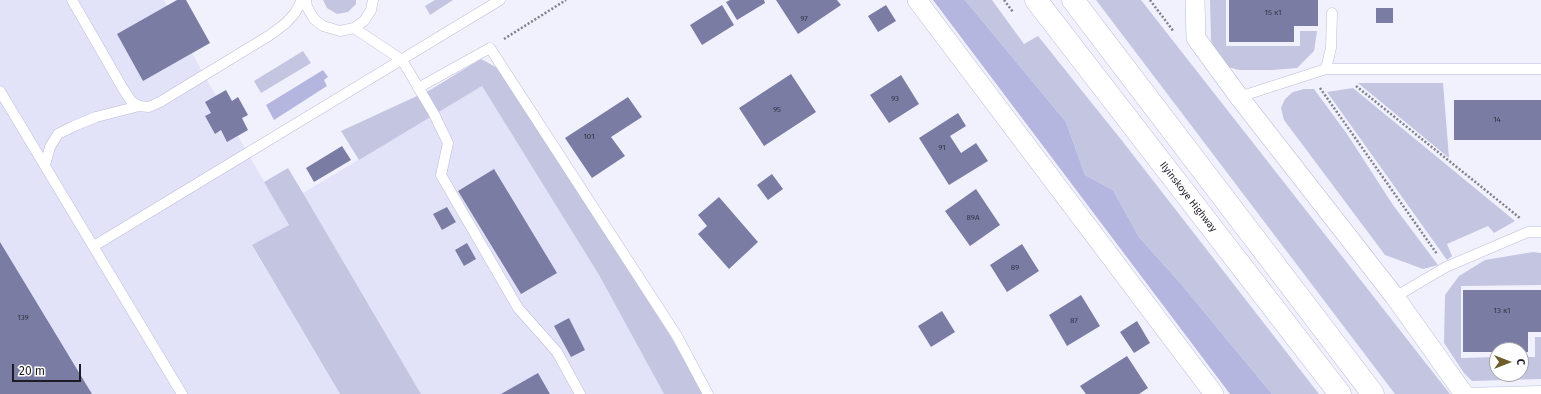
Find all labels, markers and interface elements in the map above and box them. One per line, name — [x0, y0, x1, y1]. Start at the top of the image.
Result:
house number: 15 к1 — [1264, 8, 1282, 18]
house number: 97 — [800, 14, 808, 24]
house number: 93 — [891, 94, 899, 104]
house number: 95 — [773, 105, 781, 115]
house number: 14 — [1493, 115, 1501, 125]
house number: 101 — [583, 132, 595, 142]
house number: 91 — [938, 143, 946, 153]
street label: Ilyinskoye Highway — [1157, 160, 1219, 234]
house number: 89А — [967, 213, 979, 223]
house number: 89 — [1011, 263, 1019, 273]
house number: 13 к1 — [1493, 306, 1511, 316]
house number: 139 — [17, 313, 29, 323]
house number: 87 — [1070, 316, 1078, 326]
north arrow — [1489, 342, 1529, 382]
scale bar — [14, 356, 83, 382]
text: С — [1514, 359, 1527, 365]
text: 20 m — [19, 364, 45, 378]

